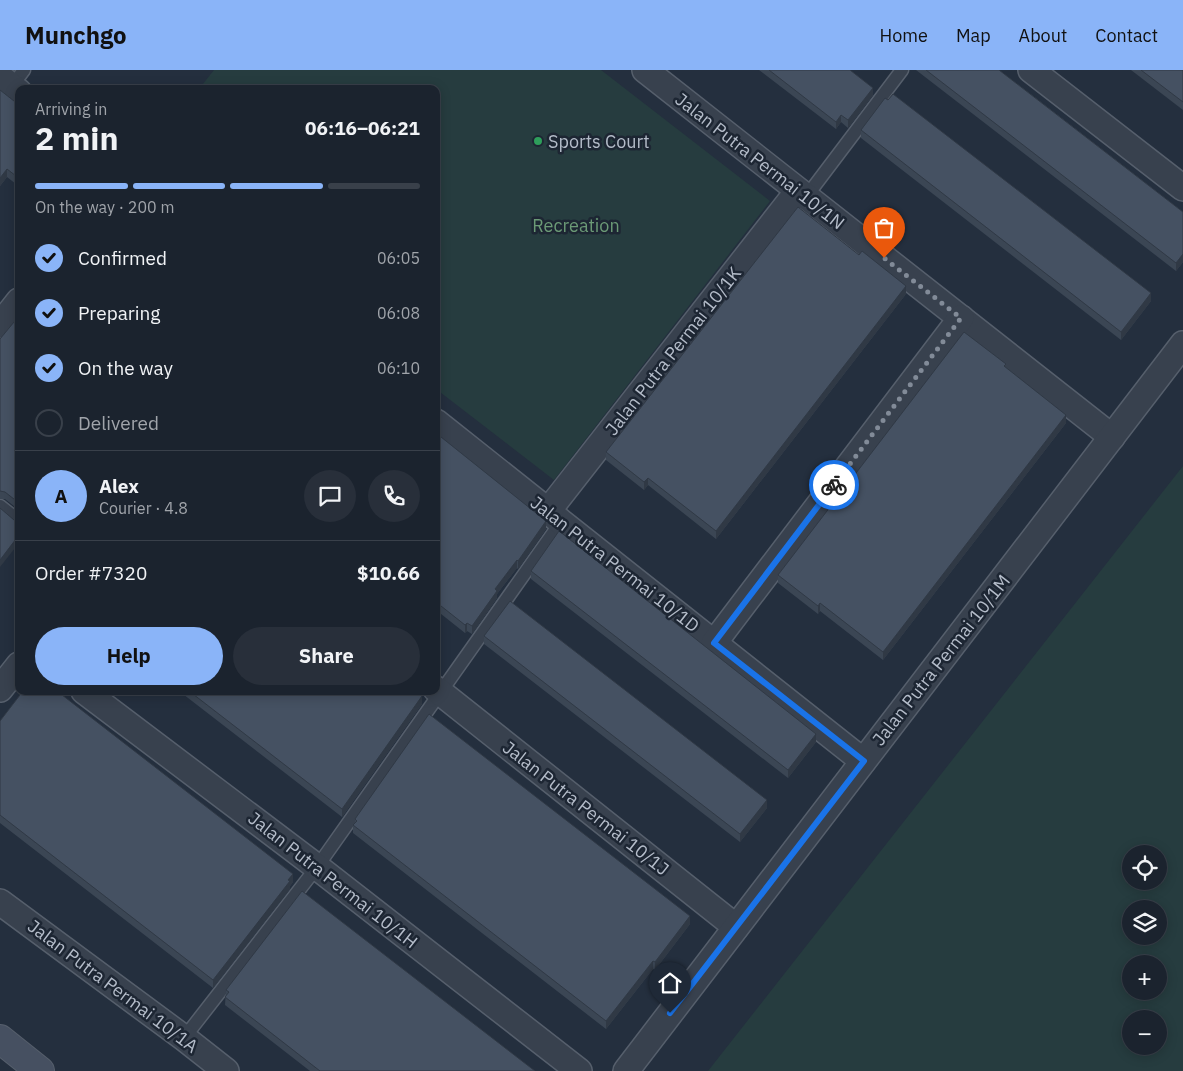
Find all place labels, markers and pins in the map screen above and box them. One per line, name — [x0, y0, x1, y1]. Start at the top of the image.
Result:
place label: Sports Court — [548, 130, 649, 153]
marker: Sports Court — [532, 135, 544, 147]
pin — [863, 207, 905, 258]
pin — [649, 962, 691, 1013]

